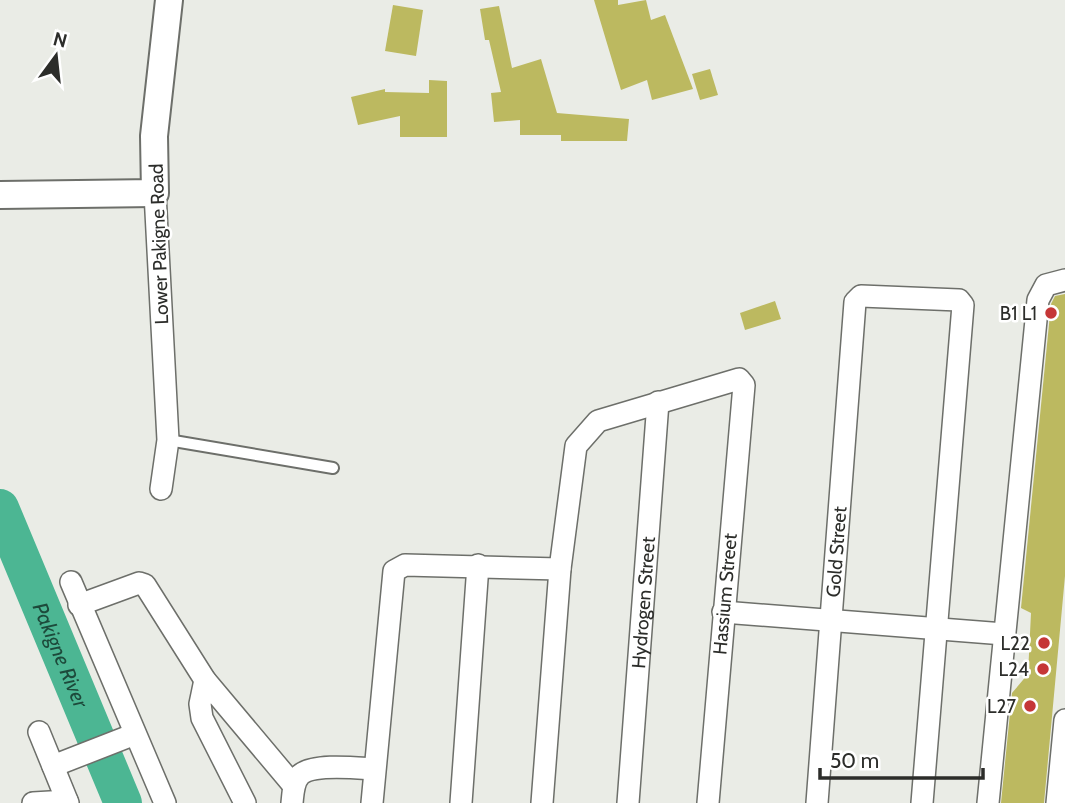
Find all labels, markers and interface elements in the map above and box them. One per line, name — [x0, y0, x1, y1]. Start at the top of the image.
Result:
north arrow — [21, 21, 91, 91]
text: N — [51, 27, 70, 53]
street label: Lower Pakigne Road — [145, 163, 173, 325]
place label: B1 L1 — [1000, 302, 1037, 325]
marker: B1 L1 — [1043, 305, 1059, 321]
street label: Gold Street — [821, 505, 851, 598]
street label: Hassium Street — [708, 532, 742, 656]
street label: Hydrogen Street — [627, 535, 659, 669]
water label: Pakigne River — [28, 598, 95, 713]
place label: L22 — [1001, 632, 1030, 655]
marker: L22 — [1036, 635, 1052, 651]
place label: L24 — [999, 658, 1029, 681]
marker: L24 — [1035, 661, 1051, 677]
place label: L27 — [987, 695, 1016, 718]
marker: L27 — [1022, 698, 1038, 714]
scale bar — [820, 736, 983, 780]
text: 50 m — [830, 748, 879, 773]

